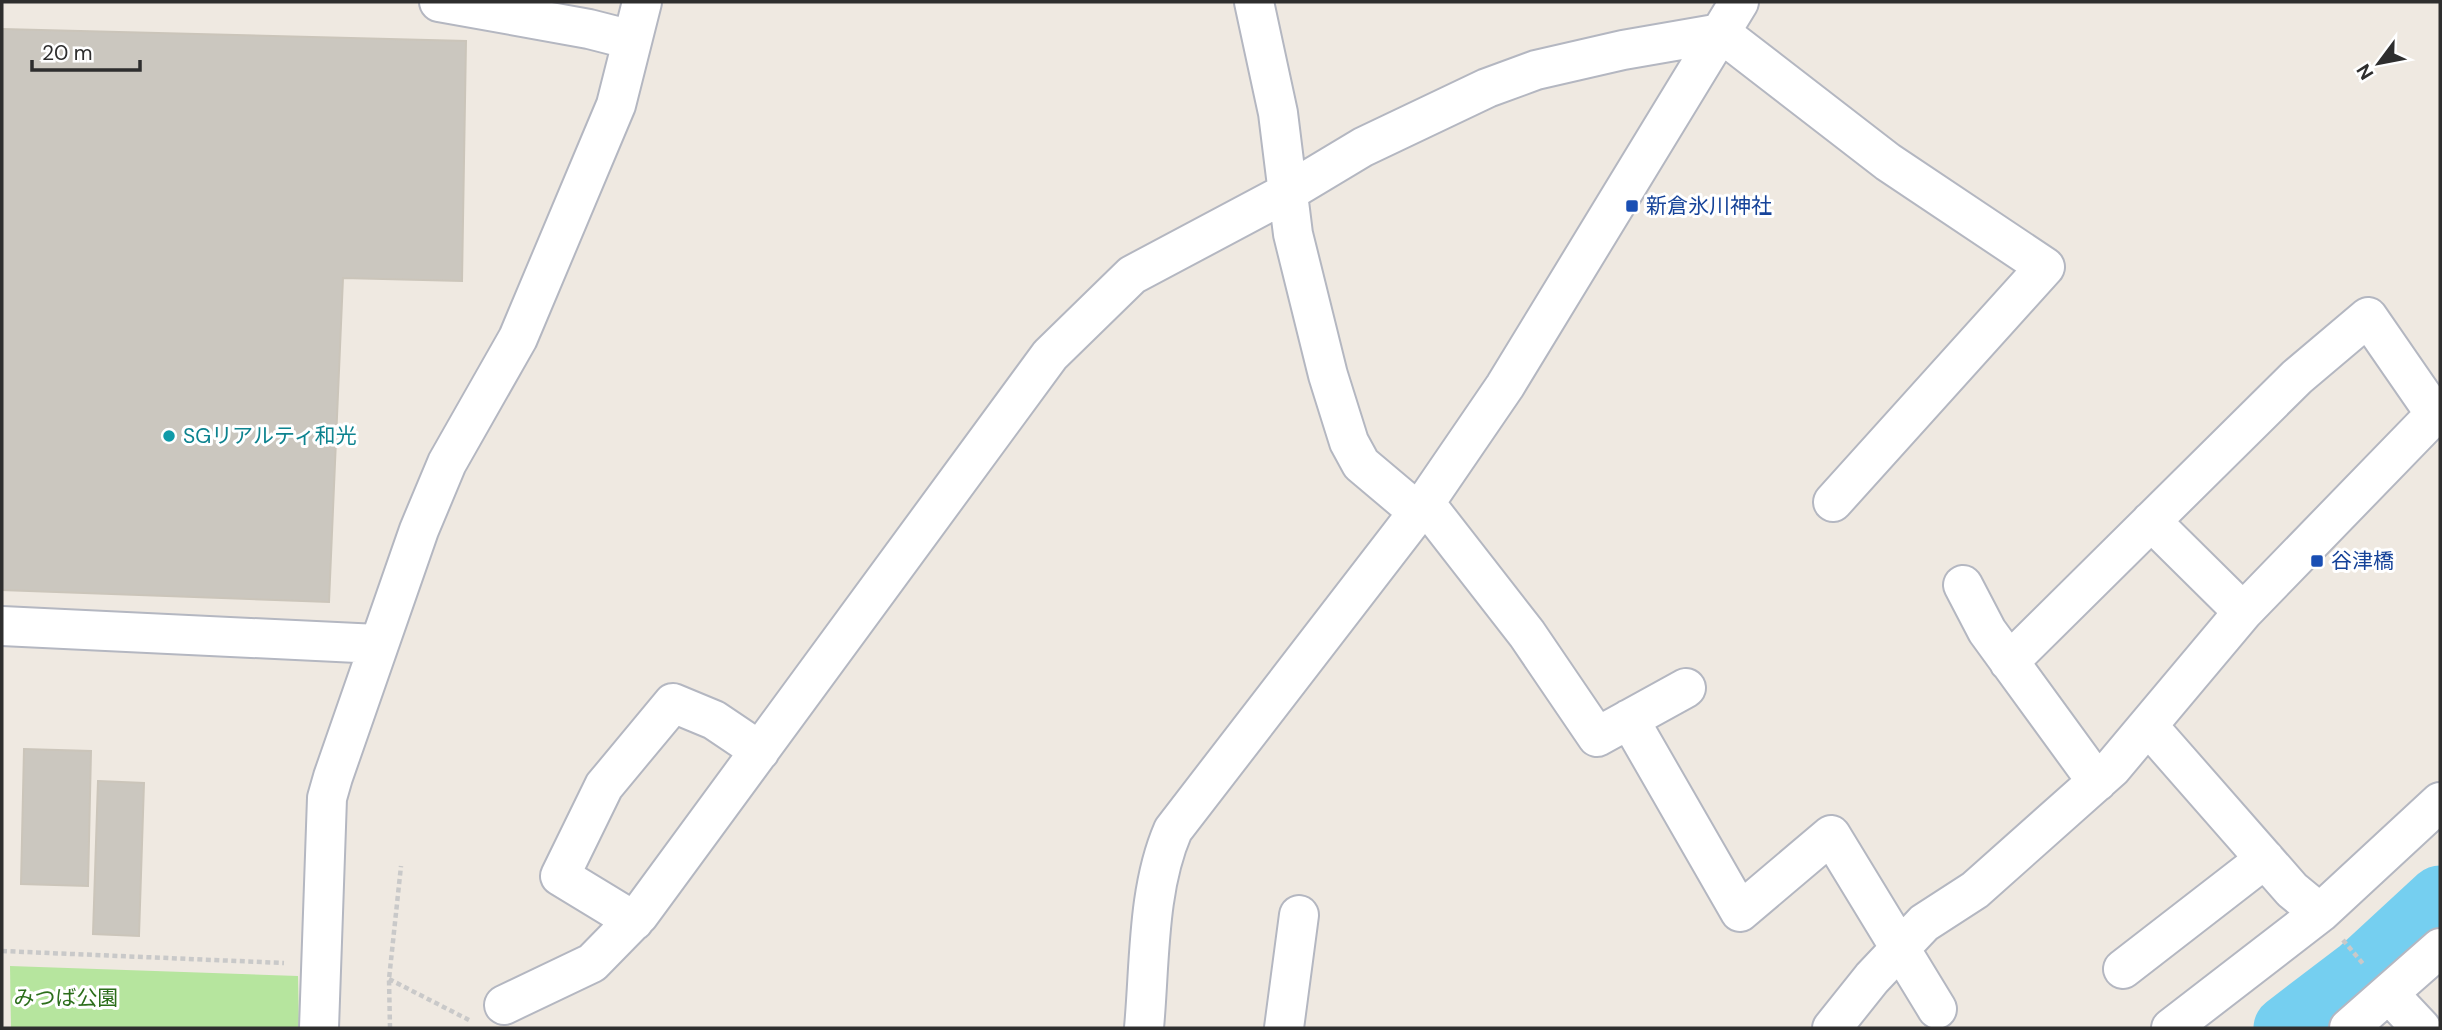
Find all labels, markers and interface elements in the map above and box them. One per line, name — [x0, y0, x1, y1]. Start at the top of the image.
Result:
scale bar — [32, 28, 140, 72]
north arrow — [2344, 28, 2414, 98]
text: 20 m — [42, 39, 93, 67]
text: N — [2351, 59, 2379, 84]
place label: 新倉氷川神社 — [1646, 192, 1772, 220]
marker: 新倉氷川神社 — [1624, 198, 1640, 214]
place label: SGリアルティ和光 — [183, 422, 357, 450]
marker: SGリアルティ和光 — [161, 428, 177, 444]
place label: 谷津橋 — [2331, 547, 2394, 575]
marker: 谷津橋 — [2309, 553, 2325, 569]
park label: みつば公園 — [14, 984, 119, 1012]

